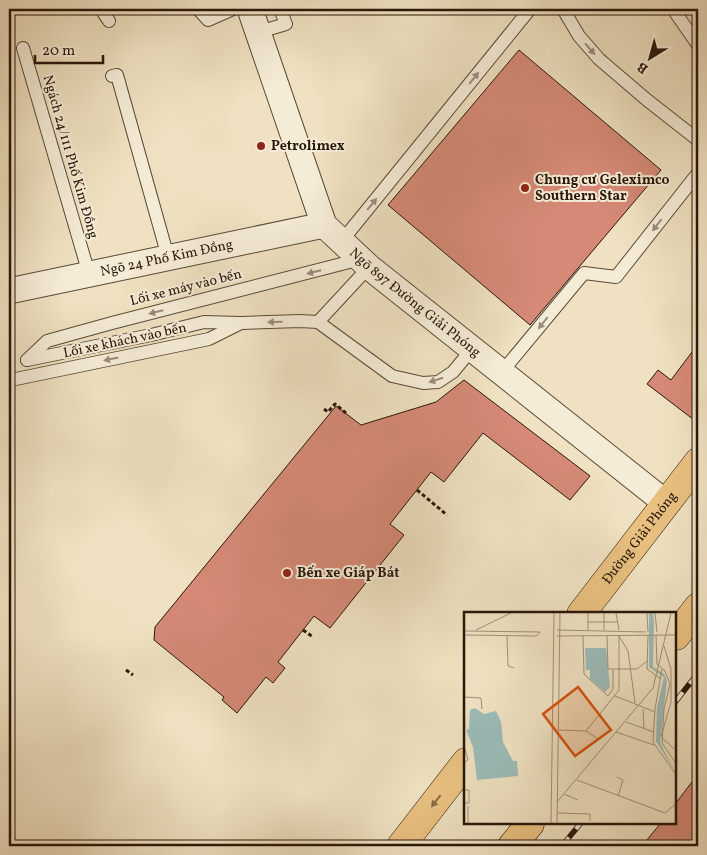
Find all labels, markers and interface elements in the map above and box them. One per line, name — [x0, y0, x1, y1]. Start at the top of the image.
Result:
scale bar — [35, 32, 102, 64]
north arrow — [624, 32, 674, 82]
text: 20 m — [42, 41, 75, 62]
one-way arrow — [585, 42, 596, 55]
text: B — [634, 57, 653, 78]
one-way arrow — [469, 71, 480, 84]
street label: Ngách 24/111 Phố Kim Đồng — [37, 73, 103, 241]
place label: Petrolimex — [271, 137, 345, 156]
marker: Petrolimex — [255, 140, 267, 152]
place label: Chung cư Geleximco Southern Star — [535, 171, 670, 206]
marker: Chung cư Geleximco Southern Star — [519, 182, 531, 194]
one-way arrow — [367, 198, 378, 211]
one-way arrow — [652, 218, 663, 231]
street label: Ngõ 24 Phố Kim Đồng — [99, 235, 235, 281]
street label: Ngõ 897 Đường Giải Phóng — [345, 244, 485, 362]
street label: Lối xe máy vào bến — [128, 265, 244, 311]
one-way arrow — [306, 268, 321, 276]
one-way arrow — [148, 308, 163, 316]
one-way arrow — [538, 316, 549, 329]
one-way arrow — [267, 318, 283, 326]
street label: Lối xe khách vào bến — [62, 319, 188, 363]
one-way arrow — [103, 355, 118, 363]
one-way arrow — [428, 377, 443, 385]
street label: Đường Giải Phóng — [598, 488, 681, 588]
place label: Bến xe Giáp Bát — [297, 564, 400, 583]
marker: Bến xe Giáp Bát — [281, 567, 293, 579]
inset map — [464, 612, 677, 825]
one-way arrow — [431, 794, 441, 808]

